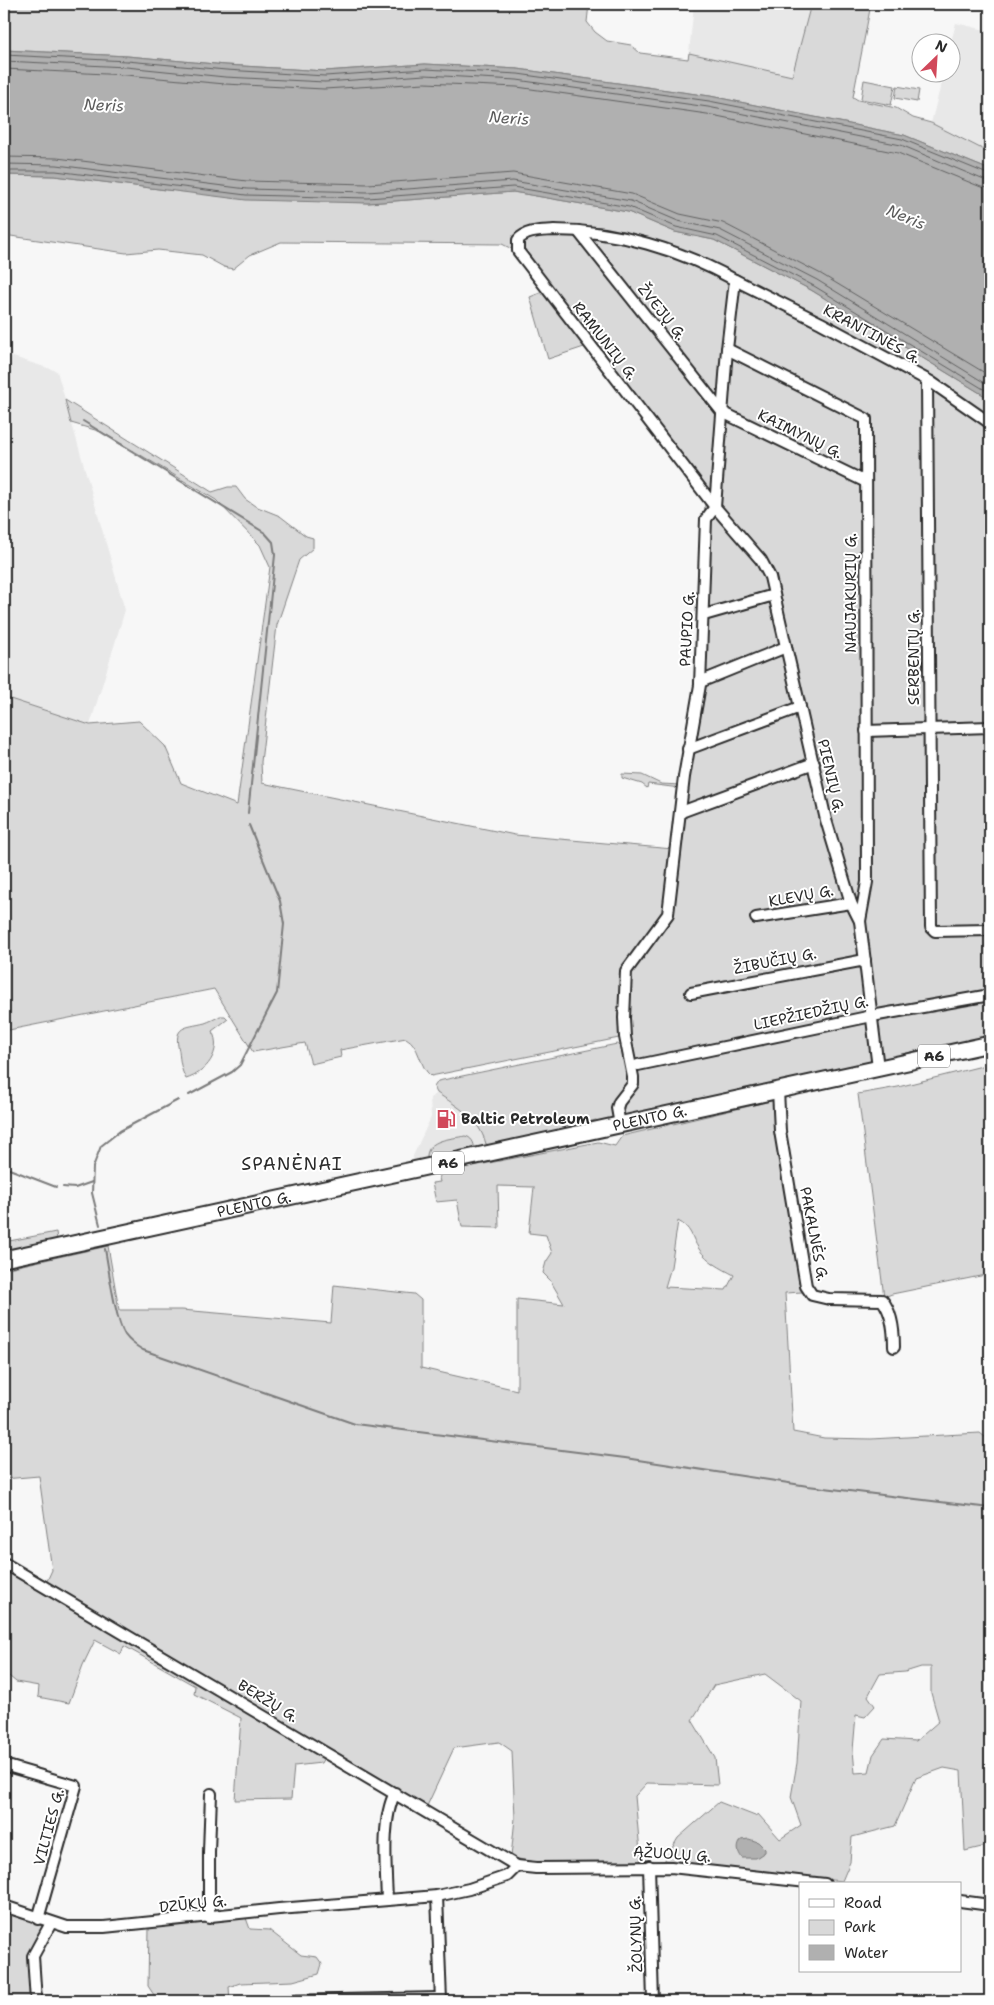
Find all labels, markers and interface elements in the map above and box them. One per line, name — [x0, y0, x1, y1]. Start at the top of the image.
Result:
north arrow — [912, 32, 962, 82]
text: N — [933, 36, 950, 57]
water label: Neris — [83, 94, 125, 116]
water label: Neris — [488, 106, 530, 130]
water label: Neris — [883, 199, 929, 235]
street label: ŽVEJŲ G. — [633, 279, 692, 345]
street label: RAMUNIŲ G. — [568, 298, 642, 385]
street label: KRANTINĖS G. — [820, 300, 924, 368]
street label: KAIMYNŲ G. — [754, 405, 846, 463]
street label: NAUJAKURIŲ G. — [841, 533, 861, 653]
street label: PAUPIO G. — [675, 591, 699, 667]
street label: SERBENTŲ G. — [904, 609, 924, 705]
street label: PIENIŲ G. — [813, 737, 849, 815]
street label: KLEVŲ G. — [767, 880, 835, 912]
street label: ŽIBUČIŲ G. — [732, 942, 818, 979]
street label: LIEPŽIEDŽIŲ G. — [751, 990, 871, 1035]
road number: A6 — [918, 1044, 950, 1068]
street label: PLENTO G. — [611, 1100, 689, 1136]
fuel station icon: Baltic Petroleum — [435, 1108, 457, 1130]
place label: Baltic Petroleum — [461, 1109, 590, 1129]
district label: SPANĖNAI — [241, 1152, 343, 1176]
road number: A6 — [432, 1152, 464, 1174]
street label: PAKALNĖS G. — [795, 1185, 833, 1283]
street label: PLENTO G. — [215, 1187, 293, 1222]
street label: BERŽŲ G. — [234, 1674, 303, 1727]
street label: VILTIES G. — [29, 1786, 69, 1868]
street label: ĄŽUOLŲ G. — [632, 1840, 712, 1867]
legend — [799, 1882, 962, 1972]
street label: DZŪKŲ G. — [158, 1890, 228, 1917]
text: Road — [844, 1893, 882, 1913]
street label: ŽOLYNŲ G. — [624, 1895, 647, 1973]
text: Park — [844, 1917, 876, 1937]
text: Water — [844, 1943, 888, 1963]

